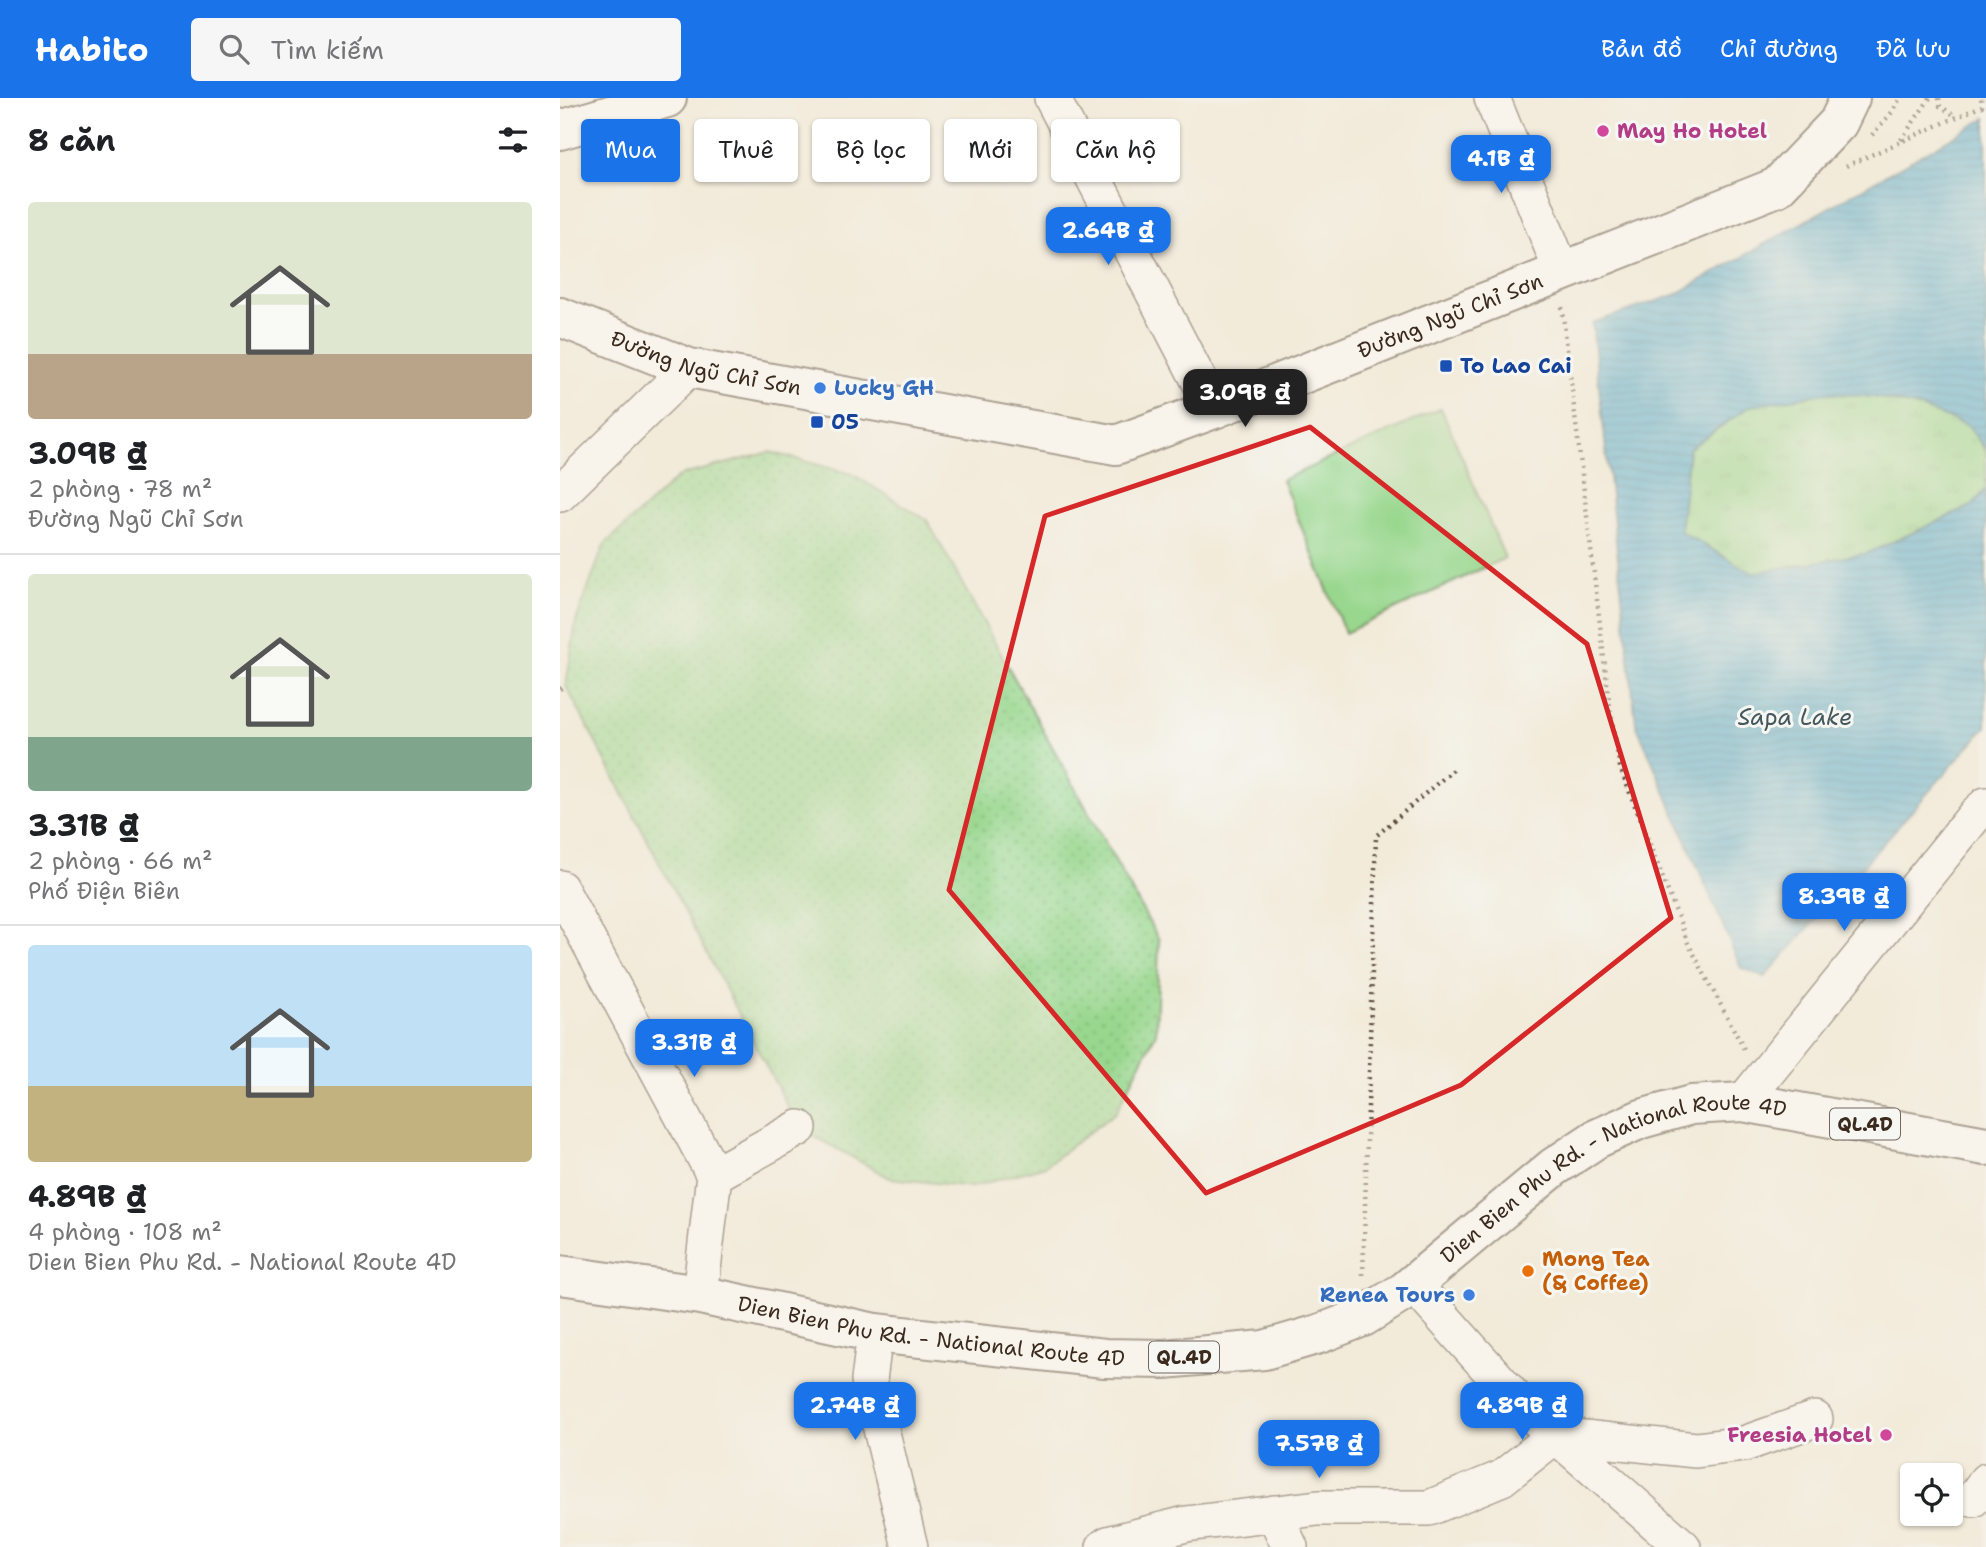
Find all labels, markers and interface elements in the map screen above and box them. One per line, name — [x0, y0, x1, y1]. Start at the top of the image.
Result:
search box — [191, 18, 681, 81]
text: Habito — [35, 27, 149, 72]
icon: search — [215, 30, 253, 68]
text: Tìm kiếm — [271, 32, 384, 67]
text: Bản đồ — [1601, 33, 1682, 65]
text: Chỉ đường — [1720, 33, 1838, 65]
text: Đã lưu — [1876, 33, 1951, 65]
place label: May Ho Hotel — [1617, 117, 1767, 145]
chip: Mua — [581, 119, 680, 182]
chip: Thuê — [694, 119, 798, 182]
chip: Bộ lọc — [812, 119, 930, 182]
chip: Mới — [944, 119, 1037, 182]
chip: Căn hộ — [1051, 119, 1180, 182]
text: 8 căn — [28, 120, 116, 161]
icon: filters — [494, 121, 532, 159]
marker: May Ho Hotel — [1595, 123, 1611, 139]
pin: 4.1B ₫ — [1444, 136, 1558, 195]
text: 4.1B ₫ — [1467, 143, 1535, 173]
pin: 2.64B ₫ — [1043, 208, 1173, 267]
text: 2.64B ₫ — [1062, 215, 1154, 245]
icon: home — [217, 247, 343, 373]
street label: Đường Ngũ Chỉ Sơn — [1354, 267, 1547, 365]
street label: Đường Ngũ Chỉ Sơn — [606, 324, 804, 402]
place label: To Lao Cai — [1460, 352, 1572, 380]
marker: To Lao Cai — [1438, 358, 1454, 374]
pin: 3.09B ₫ — [1180, 370, 1310, 429]
place label: Lucky GH — [834, 374, 934, 402]
text: 3.09B ₫ — [1199, 377, 1291, 407]
marker: Lucky GH — [812, 380, 828, 396]
place label: 05 — [831, 408, 859, 436]
marker: 05 — [809, 414, 825, 430]
text: 3.09B ₫ — [28, 433, 148, 474]
text: 2 phòng · 78 m² — [28, 474, 212, 504]
text: Đường Ngũ Chỉ Sơn — [28, 504, 244, 534]
icon: home — [217, 619, 343, 745]
water label: Sapa Lake — [1738, 702, 1852, 732]
text: 3.31B ₫ — [28, 805, 140, 846]
text: 2 phòng · 66 m² — [28, 846, 213, 876]
pin: 8.39B ₫ — [1779, 874, 1909, 933]
text: Phố Điện Biên — [28, 876, 180, 906]
text: 8.39B ₫ — [1798, 881, 1890, 911]
icon: home — [217, 990, 343, 1116]
pin: 3.31B ₫ — [629, 1020, 759, 1079]
text: 3.31B ₫ — [651, 1027, 737, 1057]
street label: Dien Bien Phu Rd. - National Route 4D — [1435, 1088, 1789, 1270]
road number: QL.4D — [1830, 1108, 1900, 1140]
text: 4.89B ₫ — [28, 1176, 147, 1217]
text: 4 phòng · 108 m² — [28, 1217, 222, 1247]
place label: Mong Tea (& Coffee) — [1542, 1245, 1650, 1297]
text: Dien Bien Phu Rd. - National Route 4D — [28, 1247, 457, 1277]
marker: Mong Tea (& Coffee) — [1520, 1263, 1536, 1279]
place label: Renea Tours — [1320, 1281, 1455, 1309]
marker: Renea Tours — [1461, 1287, 1477, 1303]
street label: Dien Bien Phu Rd. - National Route 4D — [735, 1290, 1125, 1373]
road number: QL.4D — [1149, 1342, 1219, 1372]
pin: 2.74B ₫ — [790, 1382, 920, 1442]
pin: 4.89B ₫ — [1457, 1382, 1587, 1442]
text: 2.74B ₫ — [810, 1390, 900, 1420]
text: 4.89B ₫ — [1476, 1390, 1568, 1420]
pin: 7.57B ₫ — [1254, 1420, 1384, 1480]
place label: Freesia Hotel — [1727, 1421, 1872, 1449]
marker: Freesia Hotel — [1878, 1427, 1894, 1443]
text: 7.57B ₫ — [1274, 1428, 1364, 1458]
map controls — [1900, 1463, 1963, 1526]
button: locate — [1900, 1463, 1963, 1526]

